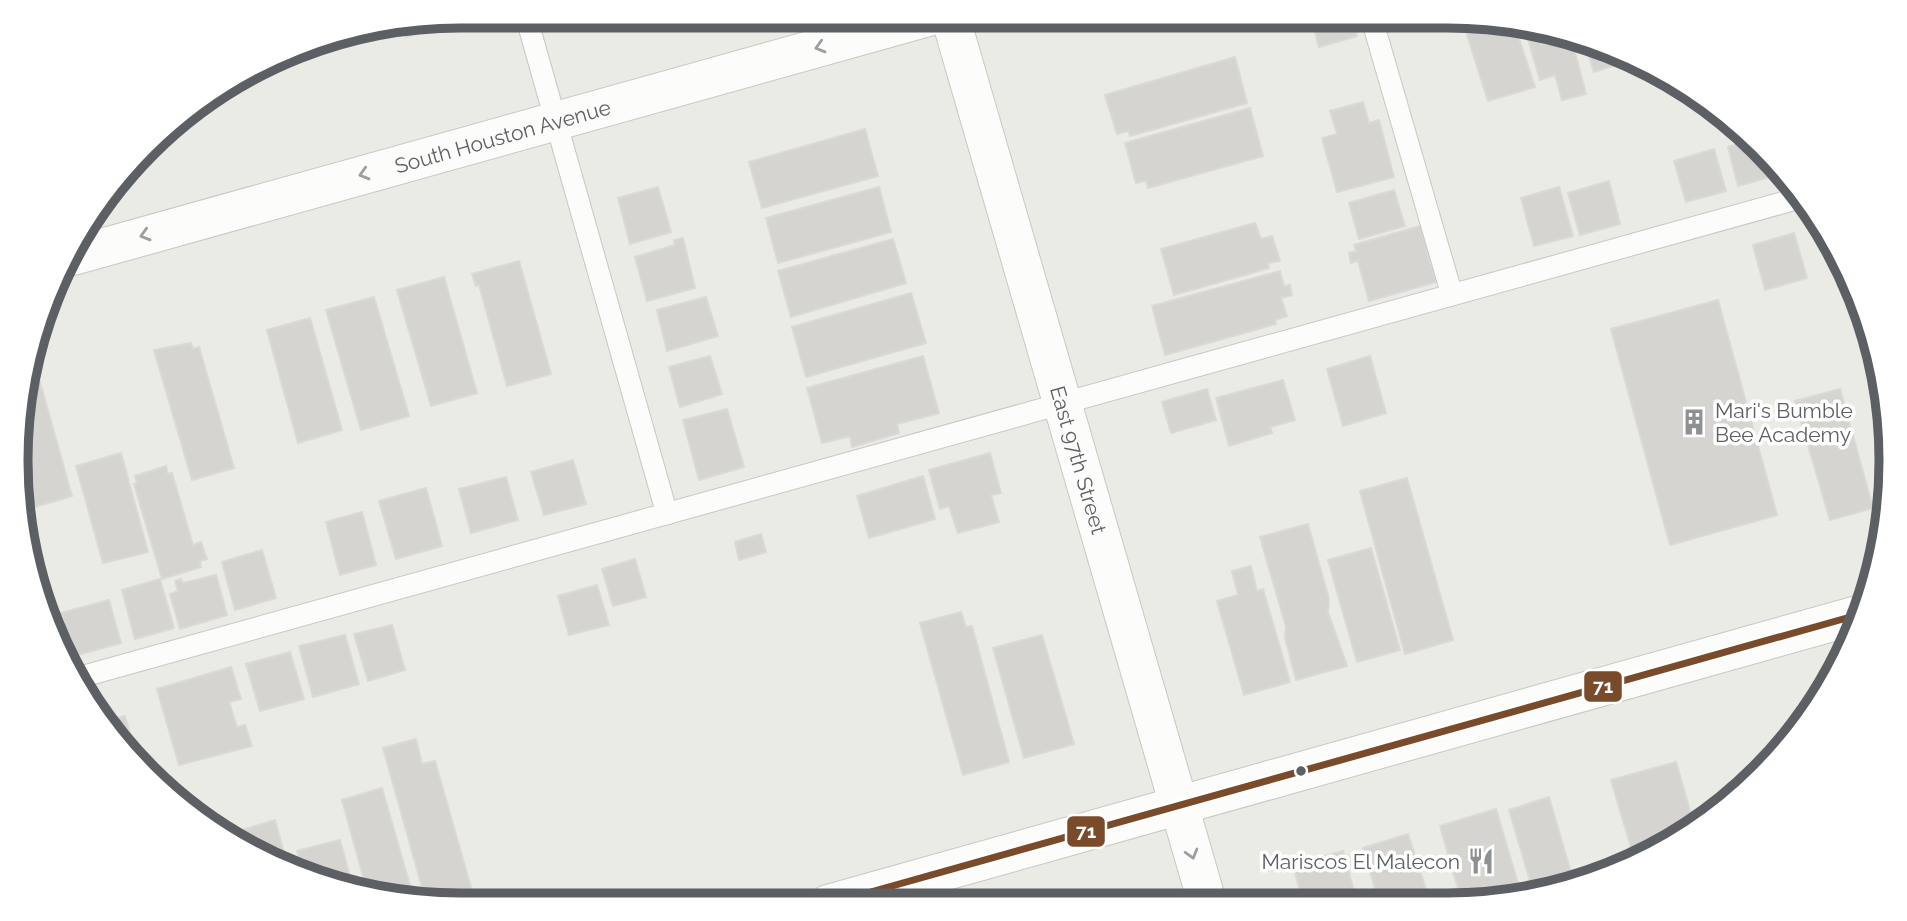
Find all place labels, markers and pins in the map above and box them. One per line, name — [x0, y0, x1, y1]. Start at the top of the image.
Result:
place label: Mari's Bumble Bee Academy — [1715, 398, 1853, 447]
building icon: Mari's Bumble Bee Academy — [1679, 407, 1709, 437]
unlabelled marker — [1294, 764, 1308, 778]
restaurant icon: Mariscos El Malecon — [1466, 846, 1496, 876]
place label: Mariscos El Malecon — [1262, 849, 1460, 874]

